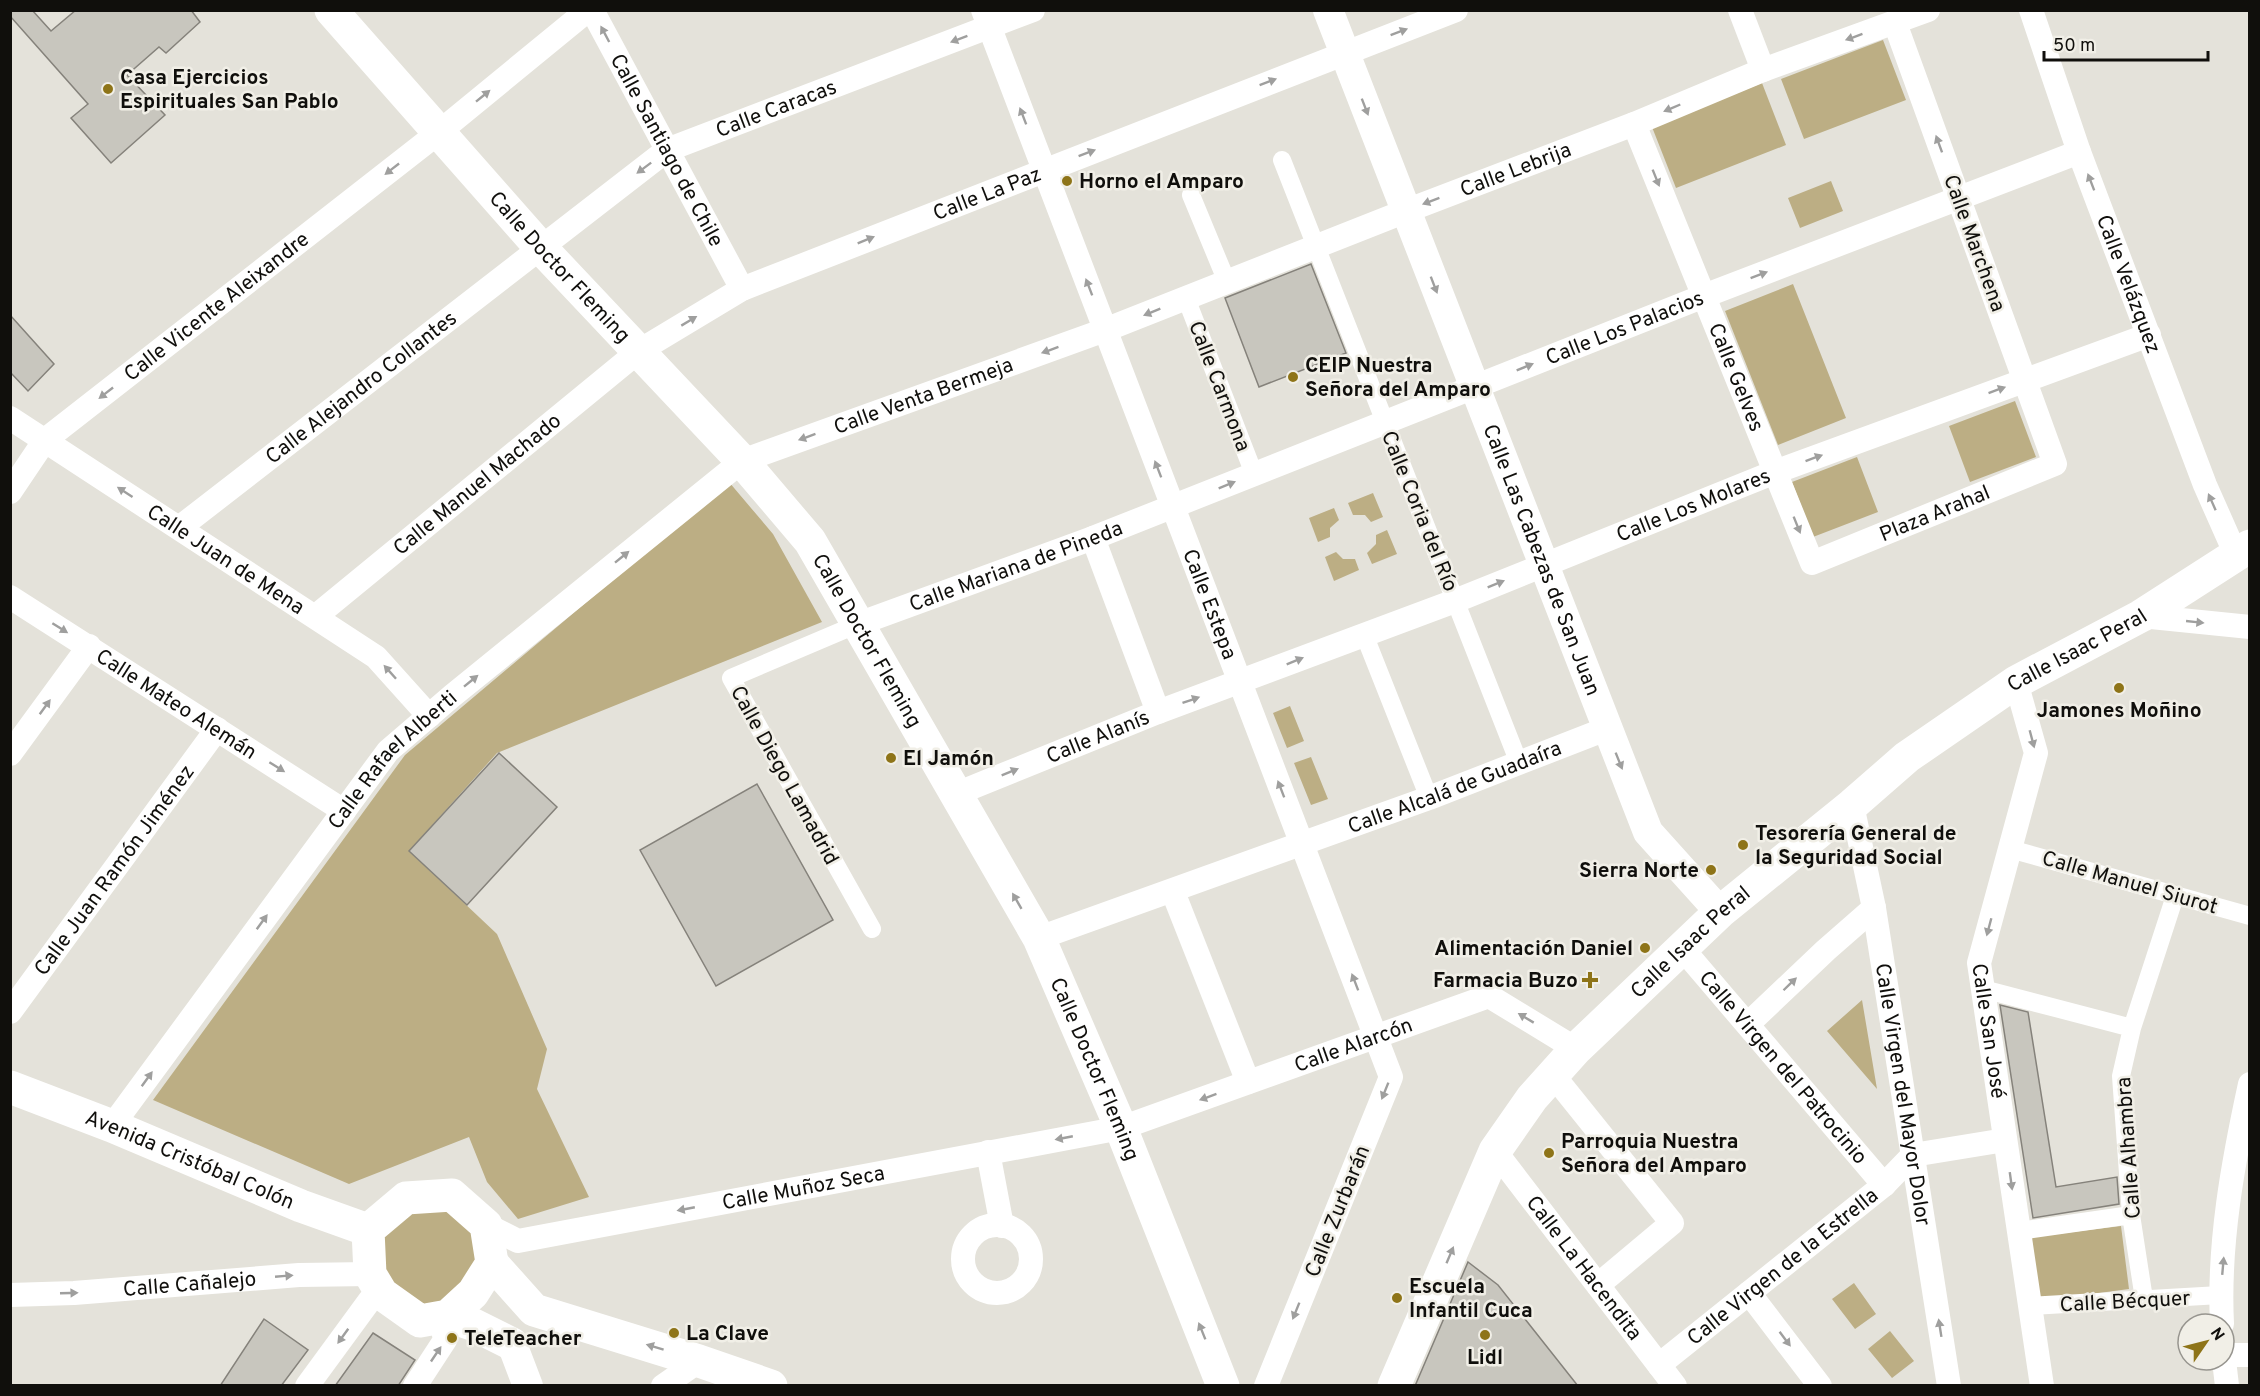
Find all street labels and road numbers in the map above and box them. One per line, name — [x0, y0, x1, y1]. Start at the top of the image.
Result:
street label: Calle Santiago de Chile — [603, 49, 729, 252]
street label: Calle Caracas — [712, 74, 841, 145]
street label: Calle Lebrija — [1456, 137, 1576, 204]
street label: Calle La Paz — [929, 161, 1046, 228]
street label: Calle Marchena — [1936, 171, 2011, 316]
street label: Calle Doctor Fleming — [482, 186, 636, 349]
street label: Calle Velázquez — [2089, 211, 2166, 358]
street label: Calle Vicente Aleixandre — [119, 227, 315, 388]
street label: Calle Los Palacios — [1542, 285, 1708, 372]
street label: Calle Alejandro Collantes — [261, 306, 463, 471]
street label: Calle Carmona — [1181, 318, 1256, 456]
street label: Calle Gelves — [1701, 319, 1769, 436]
street label: Calle Venta Bermeja — [830, 352, 1017, 442]
street label: Calle Manuel Machado — [388, 408, 567, 562]
street label: Calle Las Cabezas de San Juan — [1476, 421, 1606, 700]
street label: Calle Coria del Río — [1374, 427, 1463, 596]
street label: Calle Los Molares — [1613, 463, 1775, 550]
street label: Plaza Arahal — [1876, 480, 1994, 549]
street label: Calle Juan de Mena — [141, 499, 309, 622]
street label: Calle Mariana de Pineda — [906, 516, 1127, 619]
street label: Calle Estepa — [1175, 545, 1242, 664]
street label: Calle Doctor Fleming — [805, 549, 927, 733]
street label: Calle Isaac Peral — [2002, 603, 2153, 699]
street label: Calle Mateo Alemán — [90, 644, 262, 767]
street label: Calle Diego Lamadrid — [723, 681, 844, 870]
street label: Calle Rafael Alberti — [323, 685, 464, 836]
street label: Calle Alanís — [1043, 705, 1154, 771]
street label: Calle Alcalá de Guadaíra — [1344, 736, 1566, 841]
street label: Calle Juan Ramón Jiménez — [29, 760, 201, 982]
street label: Calle Manuel Siurot — [2039, 845, 2221, 921]
street label: Calle Isaac Peral — [1625, 881, 1757, 1005]
street label: Calle Virgen del Mayor Dolor — [1868, 961, 1936, 1228]
street label: Calle San José — [1964, 962, 2011, 1101]
street label: Calle Virgen del Patrocinio — [1692, 966, 1873, 1171]
street label: Calle Doctor Fleming — [1043, 974, 1145, 1165]
street label: Calle Alarcón — [1291, 1012, 1417, 1080]
street label: Calle Alhambra — [2111, 1076, 2148, 1220]
street label: Avenida Cristóbal Colón — [81, 1105, 298, 1217]
street label: Calle Zurbarán — [1300, 1142, 1377, 1281]
street label: Calle Muñoz Seca — [720, 1161, 887, 1217]
street label: Calle Virgen de la Estrella — [1682, 1183, 1884, 1352]
street label: Calle La Hacendita — [1519, 1191, 1647, 1346]
street label: Calle Cañalejo — [122, 1266, 257, 1304]
street label: Calle Bécquer — [2059, 1286, 2191, 1319]

